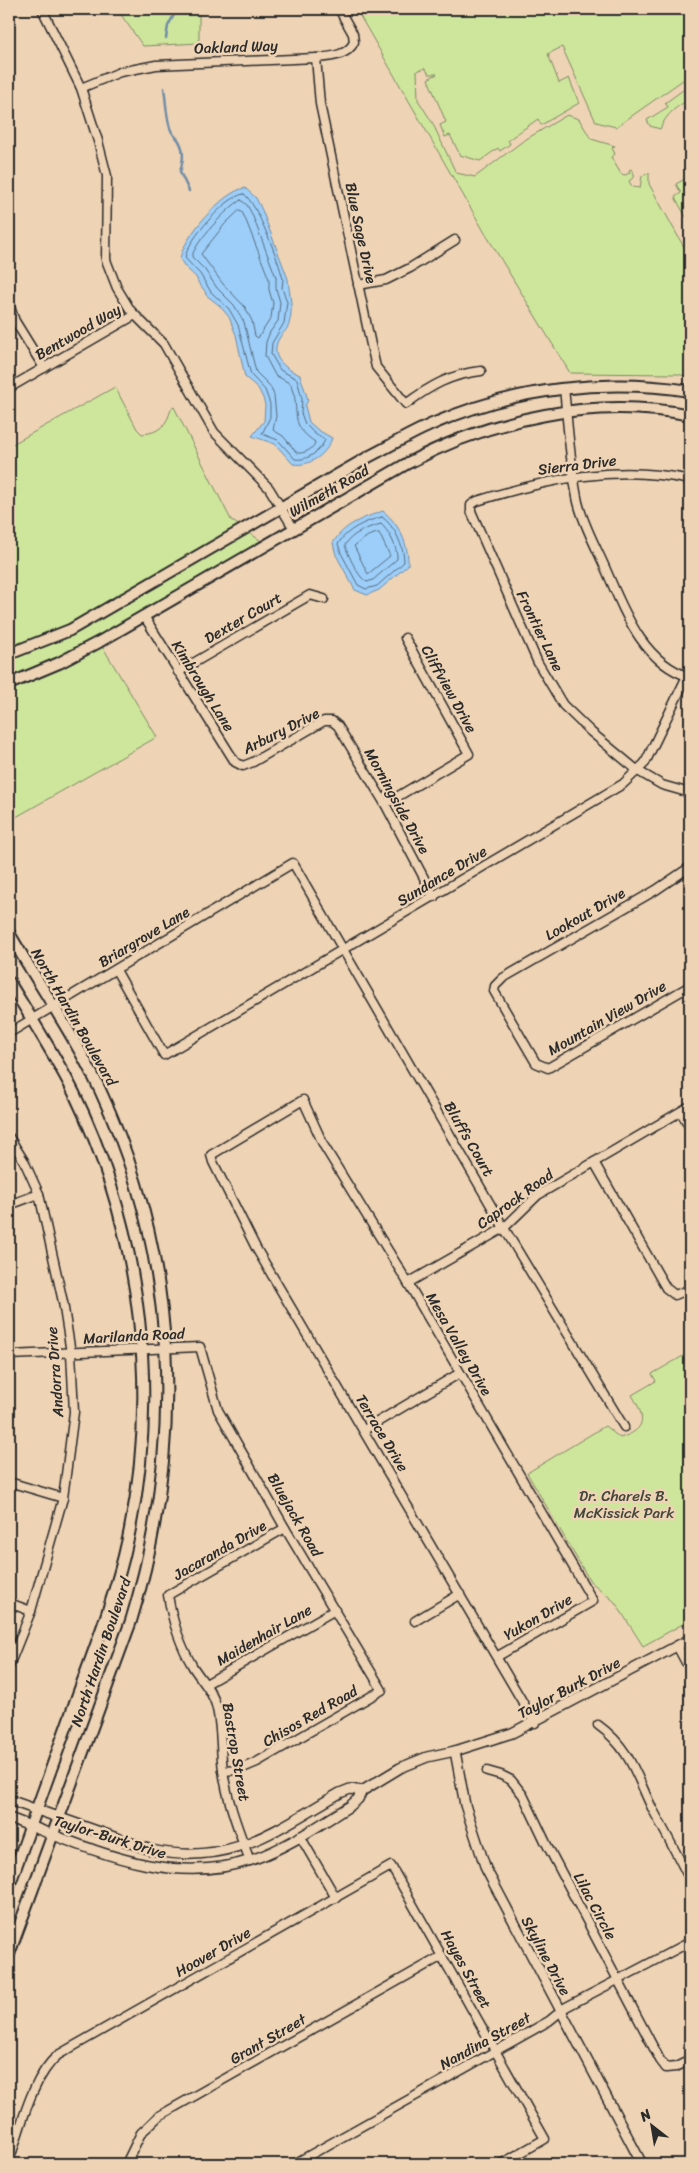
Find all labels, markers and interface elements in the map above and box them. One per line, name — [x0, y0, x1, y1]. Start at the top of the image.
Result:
street label: Oakland Way — [194, 33, 279, 61]
street label: Blue Sage Drive — [338, 180, 384, 286]
street label: Bentwood Way — [30, 297, 126, 367]
street label: Sierra Drive — [536, 447, 618, 483]
street label: Wilmeth Road — [284, 457, 375, 525]
street label: Dexter Court — [199, 585, 287, 651]
street label: Frontier Lane — [509, 586, 571, 676]
street label: Kimbrough Lane — [164, 635, 242, 737]
street label: Cliffview Drive — [414, 640, 484, 738]
street label: Arbury Drive — [237, 700, 324, 762]
street label: Morningside Drive — [357, 743, 437, 859]
street label: Sundance Drive — [392, 839, 493, 913]
street label: Lookout Drive — [540, 880, 630, 948]
street label: Briargrove Lane — [93, 899, 195, 975]
street label: North Hardin Boulevard — [24, 943, 125, 1092]
street label: Mountain View Drive — [543, 973, 672, 1063]
street label: Bluffs Court — [437, 1096, 501, 1182]
street label: Caprock Road — [471, 1161, 560, 1236]
street label: Mesa Valley Drive — [419, 1287, 499, 1401]
street label: Marilanda Road — [83, 1320, 186, 1352]
street label: Andorra Drive — [39, 1325, 71, 1419]
street label: Terrace Drive — [348, 1389, 416, 1477]
street label: Bluejack Road — [260, 1468, 330, 1563]
park label: Dr. Charels B. McKissick Park — [574, 1483, 675, 1526]
street label: Jacaranda Drive — [168, 1513, 272, 1588]
street label: North Hardin Boulevard — [63, 1573, 139, 1730]
street label: Yukon Drive — [498, 1587, 578, 1647]
street label: Maidenhair Lane — [211, 1597, 317, 1673]
street label: Taylor Burk Drive — [513, 1650, 626, 1726]
street label: Chisos Red Road — [257, 1678, 363, 1754]
street label: Bastrop Street — [215, 1701, 258, 1804]
street label: Taylor-Burk Drive — [50, 1807, 170, 1867]
street label: Lilac Circle — [566, 1867, 624, 1945]
street label: Skyline Drive — [514, 1911, 578, 2001]
street label: Hoover Drive — [170, 1920, 256, 1984]
street label: Hayes Street — [433, 1924, 499, 2014]
street label: Nandina Street — [434, 2005, 536, 2077]
street label: Grant Street — [225, 2006, 312, 2071]
north arrow — [626, 2100, 676, 2150]
text: N — [634, 2102, 656, 2129]

